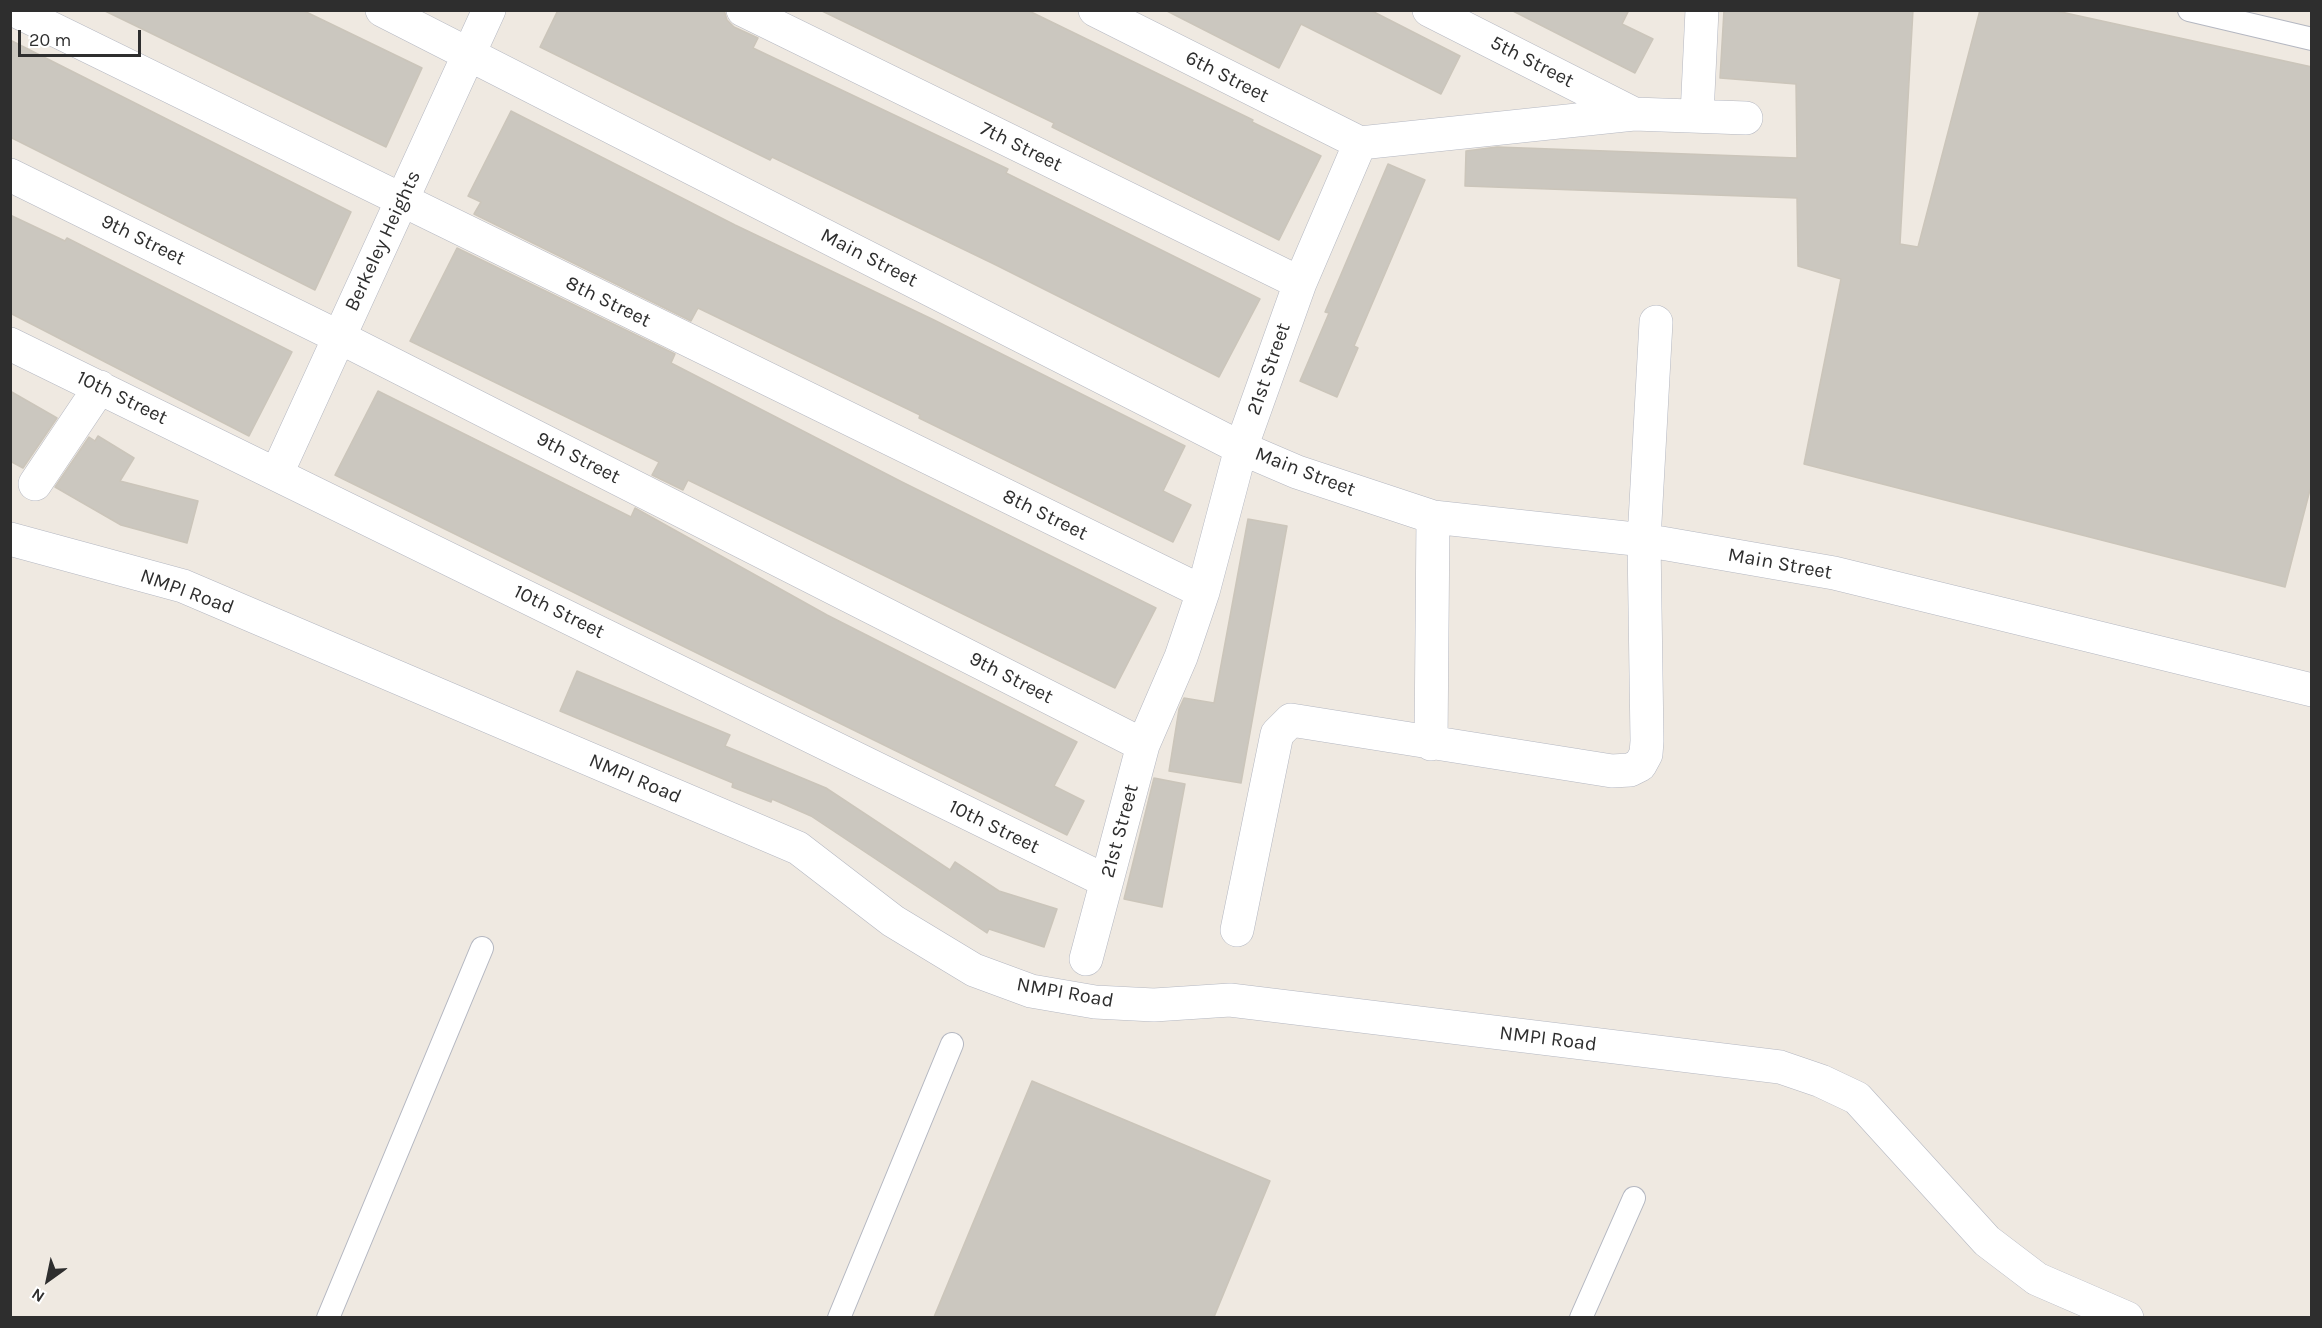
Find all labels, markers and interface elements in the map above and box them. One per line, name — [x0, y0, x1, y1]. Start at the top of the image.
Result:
scale bar — [21, 18, 144, 56]
text: 20 m — [29, 29, 71, 51]
street label: 5th Street — [1486, 31, 1578, 93]
street label: 6th Street — [1181, 46, 1273, 108]
street label: 7th Street — [976, 117, 1066, 177]
street label: Berkeley Heights — [340, 167, 426, 315]
street label: 9th Street — [97, 209, 189, 271]
street label: Main Street — [816, 223, 922, 293]
street label: 8th Street — [562, 271, 654, 333]
street label: 21st Street — [1242, 320, 1296, 418]
street label: 10th Street — [73, 366, 171, 430]
street label: 9th Street — [532, 427, 624, 489]
street label: Main Street — [1251, 442, 1359, 502]
street label: 8th Street — [999, 484, 1091, 546]
street label: Main Street — [1726, 543, 1834, 585]
street label: NMPI Road — [137, 564, 237, 620]
street label: 10th Street — [510, 580, 608, 644]
street label: 9th Street — [965, 647, 1057, 709]
street label: NMPI Road — [585, 749, 685, 809]
street label: 21st Street — [1096, 782, 1144, 880]
street label: 10th Street — [945, 795, 1043, 859]
street label: NMPI Road — [1015, 973, 1115, 1013]
street label: NMPI Road — [1498, 1021, 1598, 1057]
north arrow — [18, 1250, 78, 1310]
text: N — [28, 1284, 48, 1307]

